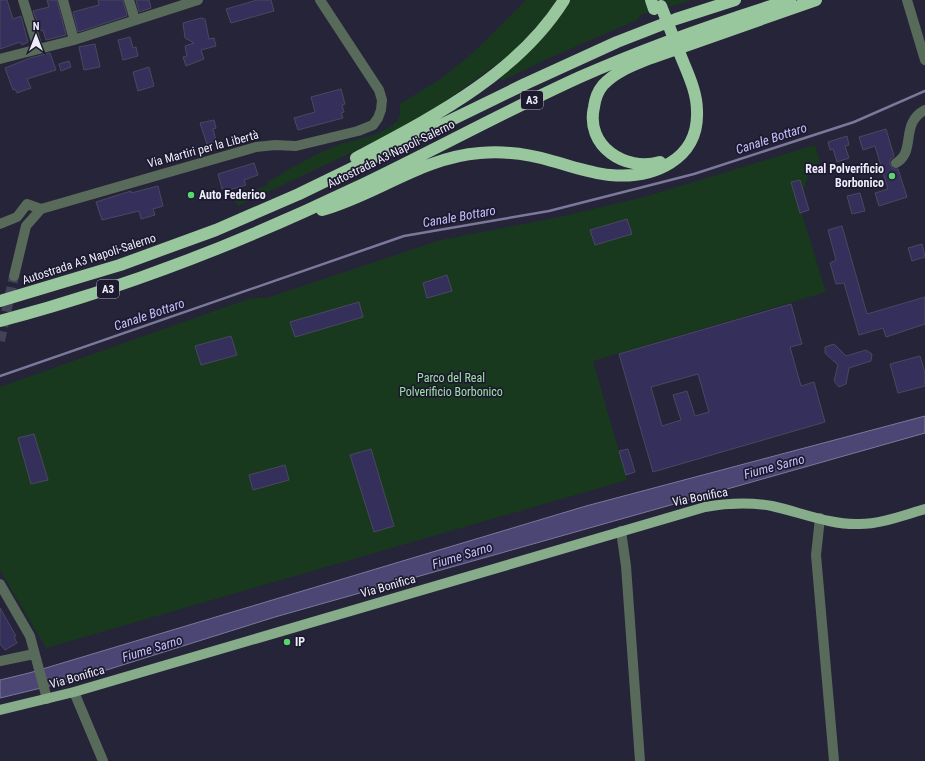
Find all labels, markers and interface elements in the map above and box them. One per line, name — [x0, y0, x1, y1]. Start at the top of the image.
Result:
north arrow — [16, 16, 56, 56]
text: N — [33, 20, 40, 33]
road number: A3 — [521, 91, 543, 109]
street label: Autostrada A3 Napoli-Salerno — [325, 117, 457, 191]
water label: Canale Bottaro — [734, 120, 809, 157]
street label: Via Martiri per la Libertà — [146, 127, 260, 171]
place label: Real Polverificio Borbonico — [805, 162, 884, 190]
marker: Real Polverificio Borbonico — [887, 171, 897, 181]
place label: Auto Federico — [199, 188, 266, 202]
marker: Auto Federico — [186, 190, 196, 200]
water label: Canale Bottaro — [421, 203, 497, 230]
street label: Autostrada A3 Napoli-Salerno — [20, 231, 158, 287]
road number: A3 — [97, 280, 119, 298]
water label: Canale Bottaro — [112, 295, 187, 334]
park label: Parco del Real Polverificio Borbonico — [399, 371, 503, 399]
water label: Fiume Sarno — [742, 451, 806, 482]
street label: Via Bonifica — [671, 485, 729, 509]
water label: Fiume Sarno — [430, 539, 494, 572]
street label: Via Bonifica — [359, 571, 417, 600]
water label: Fiume Sarno — [120, 632, 184, 665]
place label: IP — [295, 635, 305, 649]
marker: IP — [282, 637, 292, 647]
street label: Via Bonifica — [48, 662, 106, 691]

